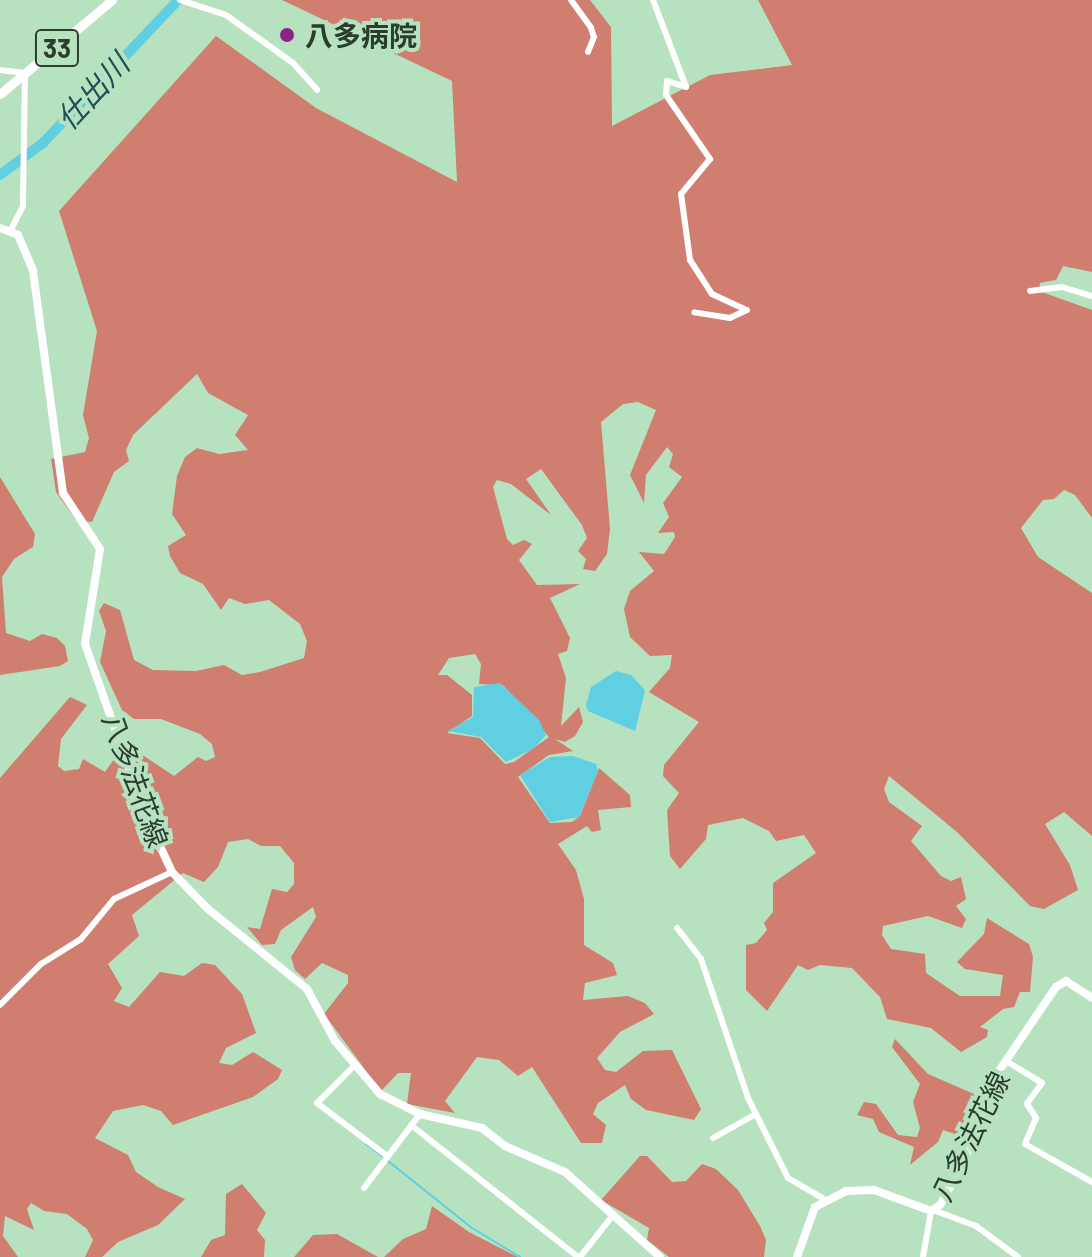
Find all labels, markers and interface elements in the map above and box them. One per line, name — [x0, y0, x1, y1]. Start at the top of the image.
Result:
place label: 八多病院 — [305, 18, 417, 52]
marker: 八多病院 — [276, 24, 298, 46]
road number: 33 — [33, 26, 81, 70]
water label: 仕出川 — [48, 46, 136, 136]
street label: 八多法花線 — [96, 708, 176, 852]
street label: 八多法花線 — [924, 1066, 1016, 1206]

